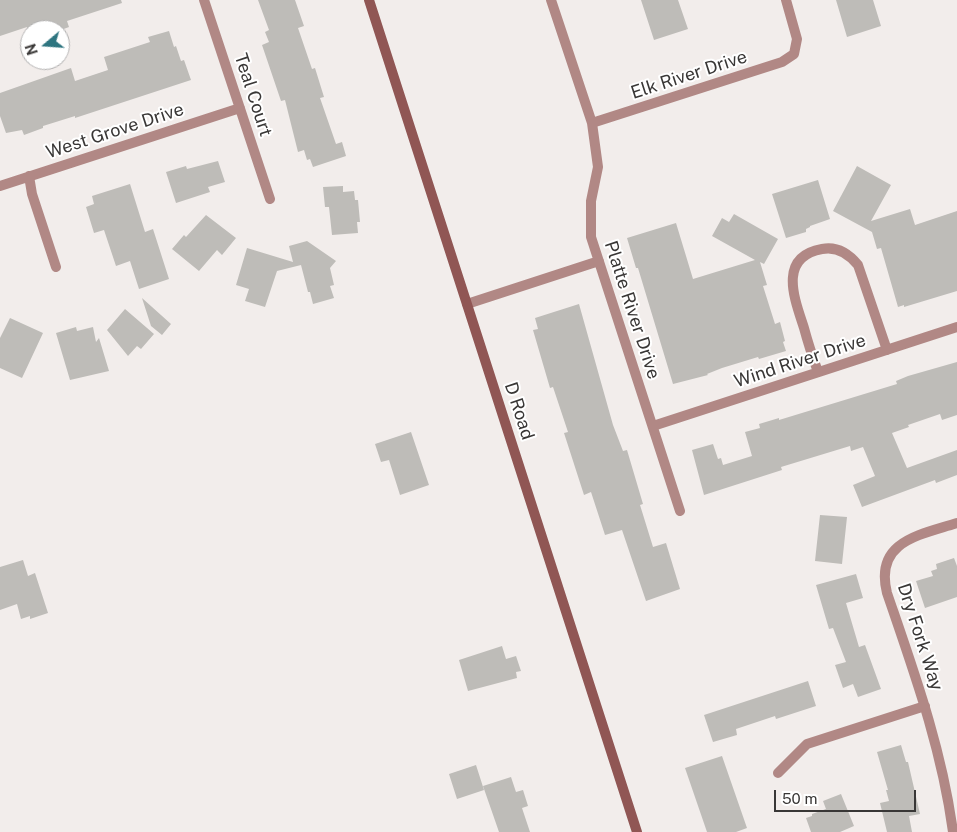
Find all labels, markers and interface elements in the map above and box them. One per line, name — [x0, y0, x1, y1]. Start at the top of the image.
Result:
north arrow — [20, 20, 70, 70]
text: N — [22, 42, 41, 57]
street label: Elk River Drive — [628, 46, 750, 104]
street label: Teal Court — [229, 51, 277, 139]
street label: West Grove Drive — [43, 99, 187, 163]
street label: Platte River Drive — [599, 238, 665, 382]
street label: Wind River Drive — [731, 330, 869, 392]
street label: D Road — [500, 379, 538, 443]
street label: Dry Fork Way — [892, 581, 948, 693]
scale bar — [777, 780, 920, 812]
text: 50 m — [782, 790, 817, 807]

